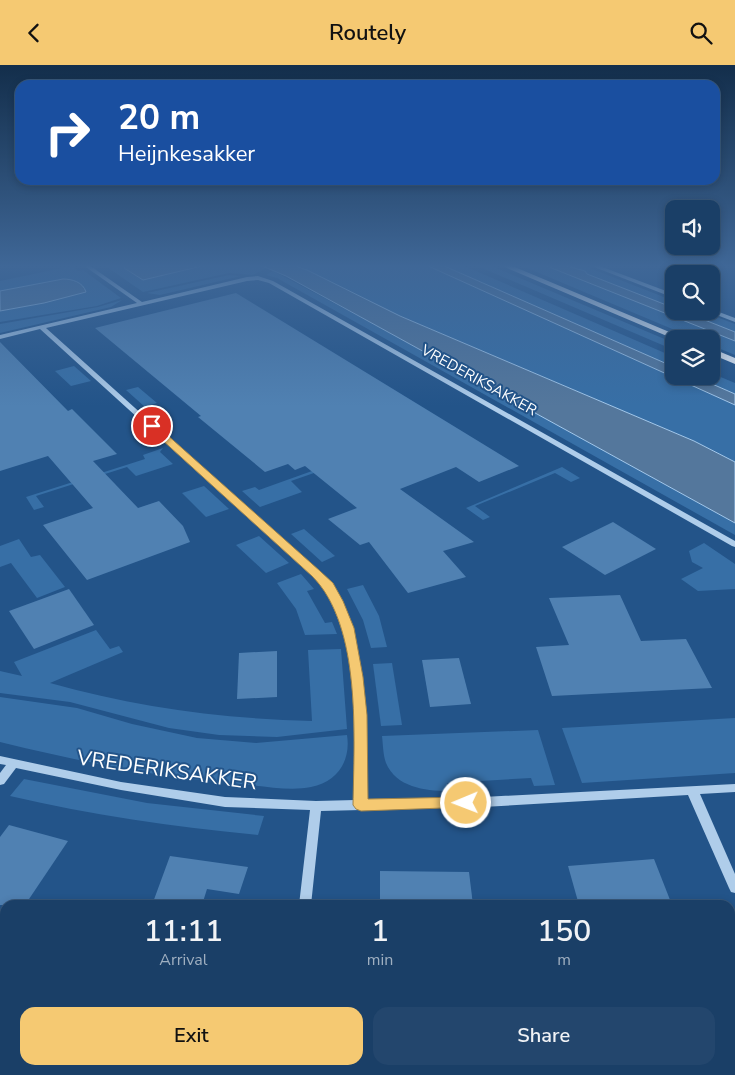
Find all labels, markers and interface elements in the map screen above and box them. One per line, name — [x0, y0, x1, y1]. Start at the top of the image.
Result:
text: Routely — [329, 18, 406, 48]
icon: back — [20, 19, 48, 47]
icon: search — [687, 19, 715, 47]
text: 20 m — [118, 94, 200, 141]
icon: right — [35, 100, 100, 165]
text: Heijnkesakker — [118, 139, 255, 169]
map controls — [665, 200, 720, 385]
button: sound — [665, 200, 720, 255]
button: search — [665, 265, 720, 320]
button: layers — [665, 330, 720, 385]
street label: VREDERIKSAKKER — [417, 339, 540, 420]
pin — [131, 405, 173, 447]
icon: arrive — [138, 412, 166, 440]
street label: VREDERIKSAKKER — [74, 743, 259, 796]
position arrow — [439, 776, 491, 828]
text: 11:11 — [144, 911, 223, 952]
text: 1 — [371, 911, 389, 952]
text: 150 — [537, 911, 591, 952]
text: Arrival — [159, 949, 207, 971]
text: min — [367, 949, 393, 971]
text: m — [557, 949, 571, 971]
button: Exit — [20, 1007, 363, 1065]
button: Share — [373, 1007, 715, 1065]

